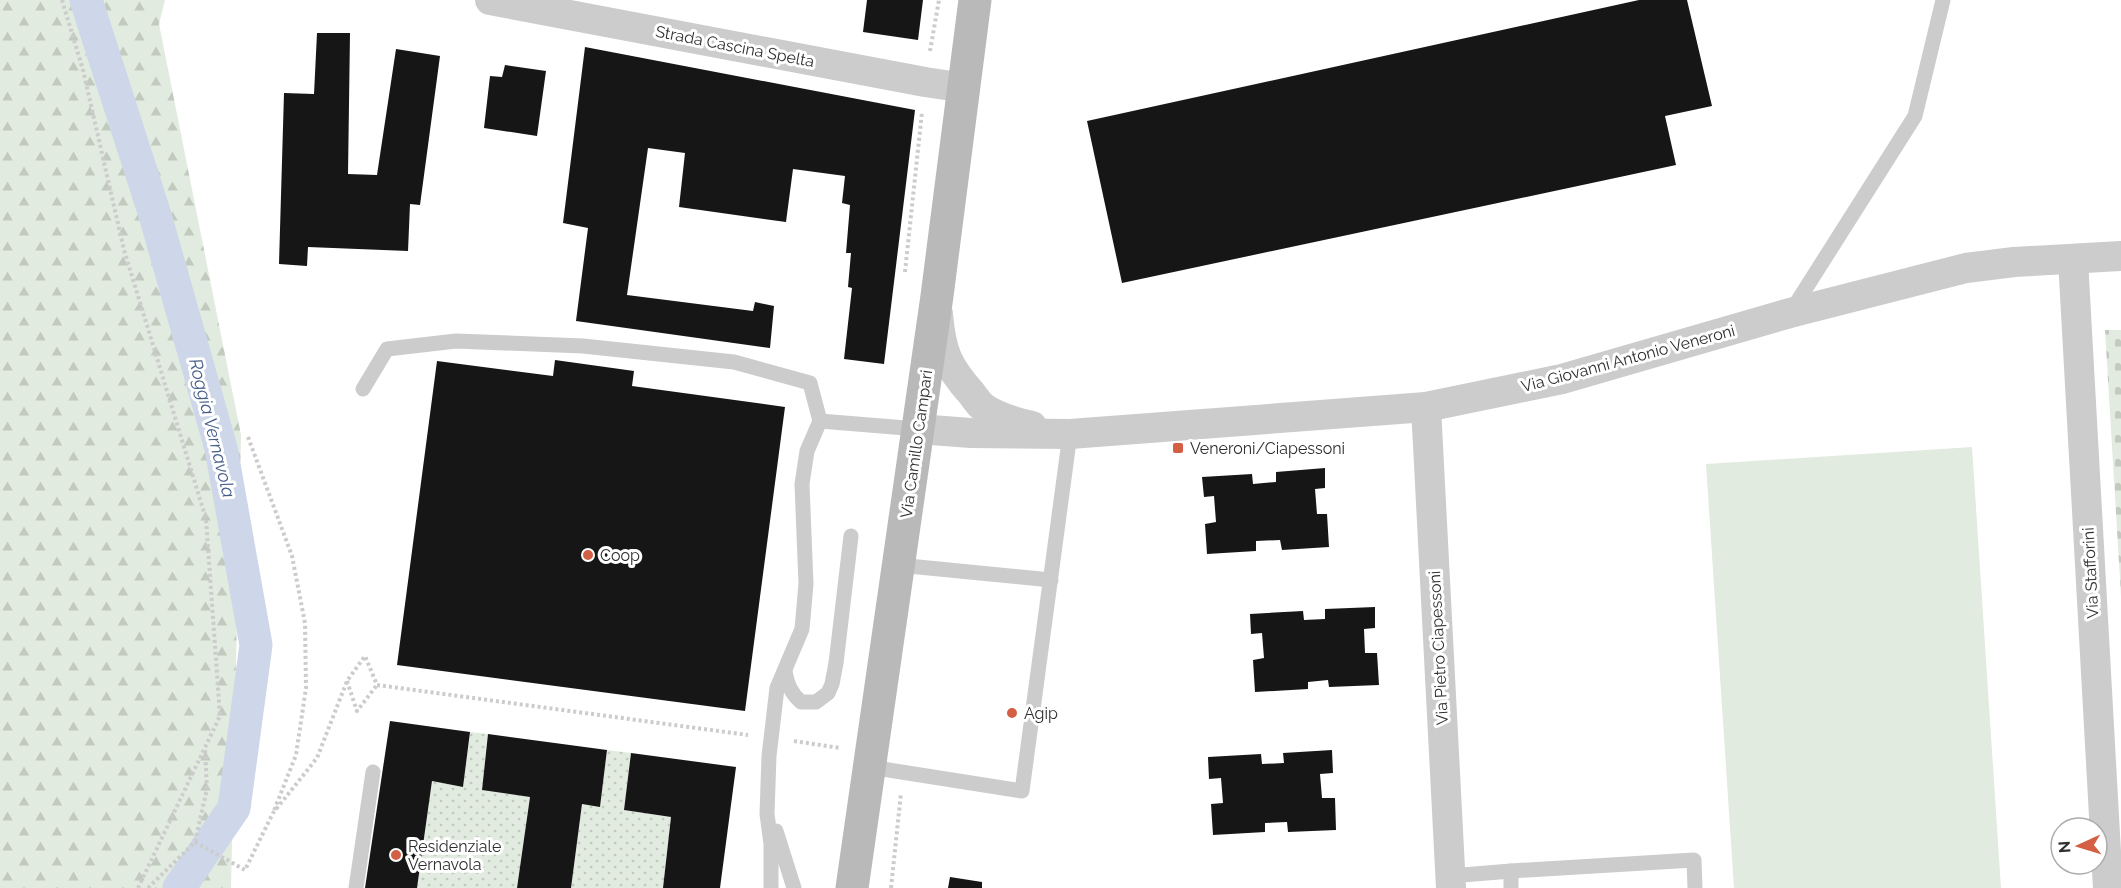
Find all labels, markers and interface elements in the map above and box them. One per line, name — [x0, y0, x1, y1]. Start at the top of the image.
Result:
street label: Strada Cascina Spelta — [654, 22, 816, 71]
street label: Via Giovanni Antonio Veneroni — [1519, 321, 1737, 396]
water label: Roggia Vernavola — [185, 356, 240, 500]
street label: Via Camillo Campari — [897, 369, 936, 519]
place label: Veneroni/Ciapessoni — [1190, 439, 1345, 458]
marker: Veneroni/Ciapessoni — [1171, 441, 1185, 455]
street label: Via Stafforini — [2079, 527, 2102, 619]
place label: Coop — [600, 546, 640, 565]
marker: Coop — [581, 548, 595, 562]
street label: Via Pietro Ciapessoni — [1425, 570, 1452, 726]
place label: Agip — [1024, 704, 1058, 723]
marker: Agip — [1005, 706, 1019, 720]
north arrow — [2049, 816, 2109, 876]
place label: Residenziale Vernavola — [408, 837, 501, 874]
text: N — [2055, 840, 2074, 854]
marker: Residenziale Vernavola — [389, 848, 403, 862]

